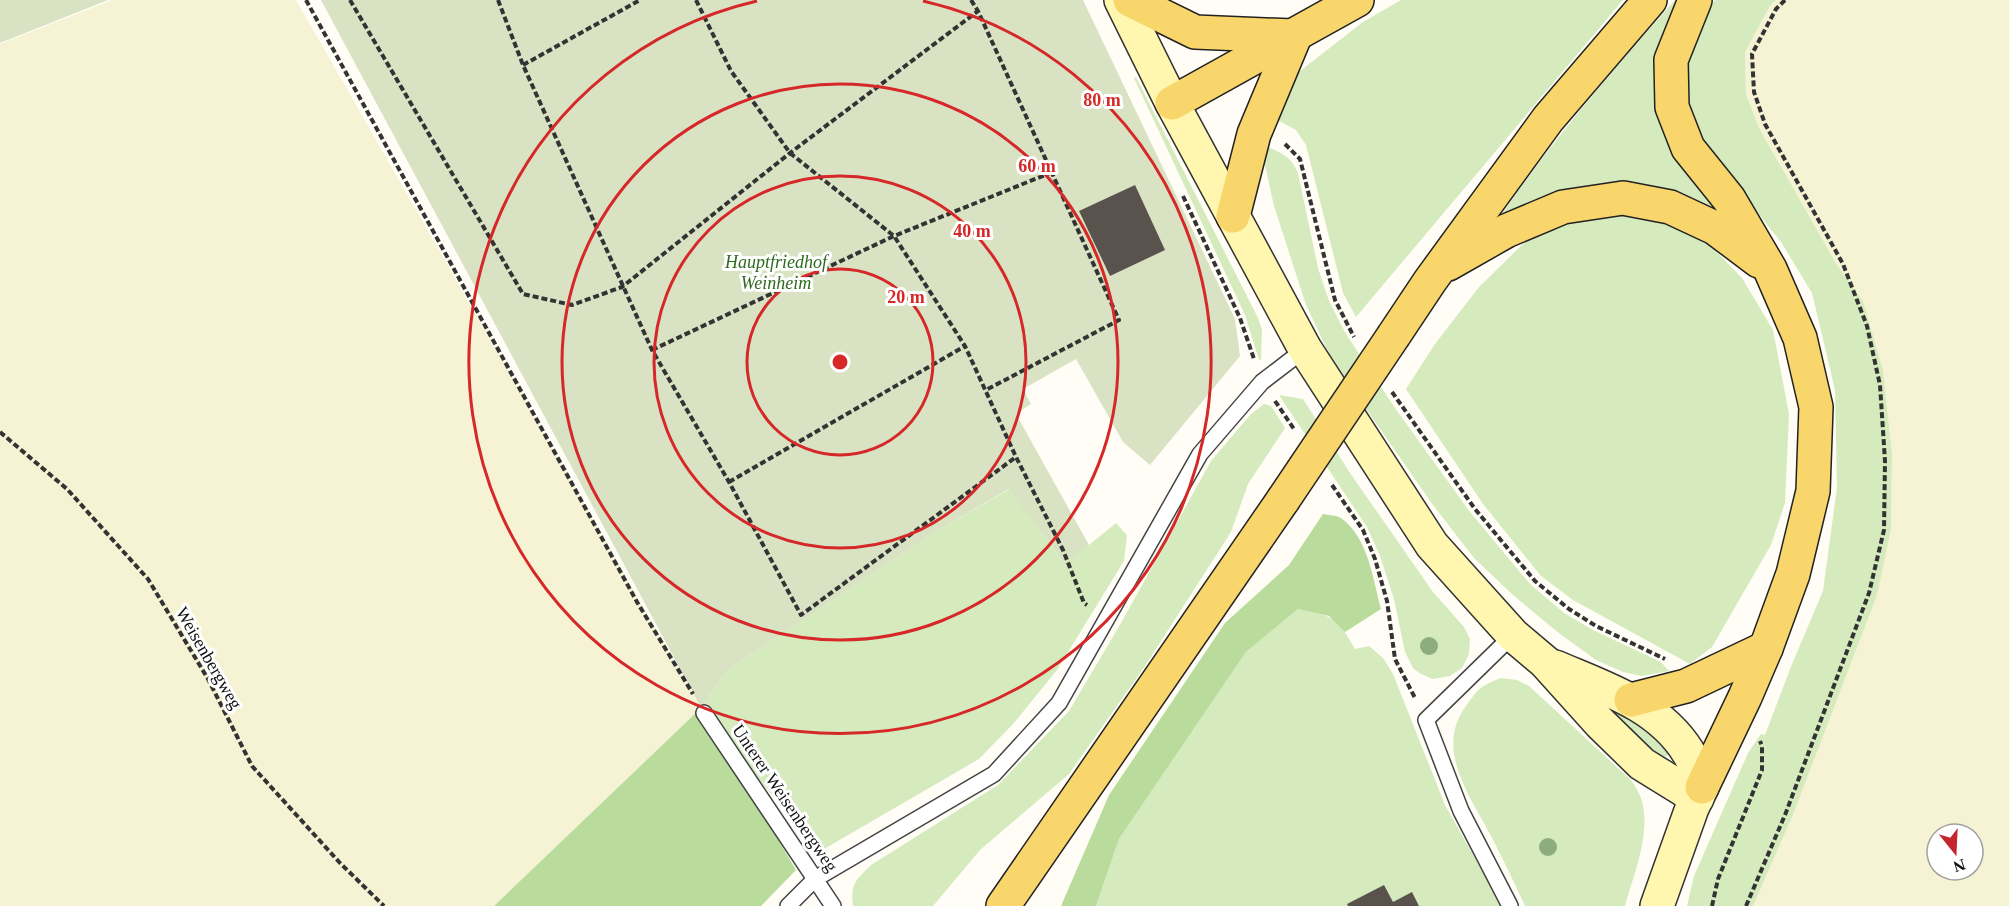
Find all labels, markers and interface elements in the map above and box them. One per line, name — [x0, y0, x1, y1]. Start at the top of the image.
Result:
text: 80 m — [1083, 90, 1121, 110]
text: 60 m — [1018, 156, 1056, 176]
text: 40 m — [953, 221, 991, 241]
park label: Hauptfriedhof Weinheim — [724, 252, 830, 293]
text: 20 m — [887, 287, 925, 307]
centre of rings — [830, 352, 850, 372]
street label: Weisenbergweg — [172, 604, 246, 712]
street label: Unterer Weisenbergweg — [728, 721, 842, 875]
north arrow — [1925, 822, 1985, 882]
text: N — [1951, 856, 1968, 876]

